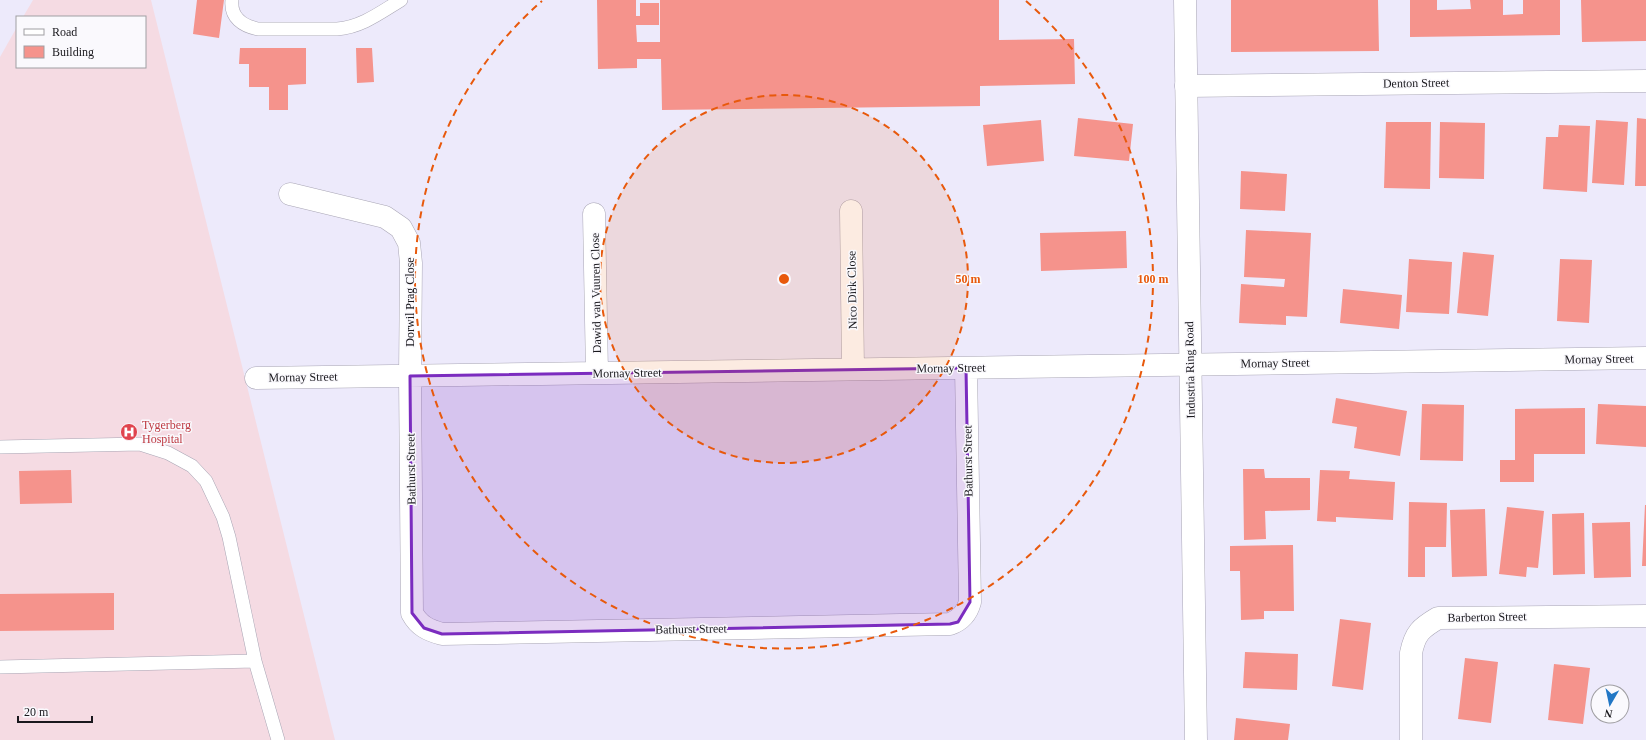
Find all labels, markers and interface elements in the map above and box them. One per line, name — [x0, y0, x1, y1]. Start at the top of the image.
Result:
legend — [16, 16, 146, 68]
text: Road — [52, 25, 77, 39]
text: Building — [52, 45, 94, 59]
street label: Denton Street — [1383, 75, 1450, 91]
street label: Dawid van Vuuren Close — [588, 233, 604, 353]
street label: Nico Dirk Close — [844, 251, 860, 329]
street label: Dorwil Prag Close — [403, 257, 417, 347]
centre of rings — [777, 272, 791, 286]
text: 50 m — [956, 272, 981, 286]
text: 100 m — [1138, 272, 1169, 286]
street label: Industria Ring Road — [1182, 321, 1198, 419]
street label: Mornay Street — [1564, 351, 1634, 367]
street label: Mornay Street — [1240, 355, 1310, 371]
street label: Mornay Street — [916, 360, 986, 376]
street label: Mornay Street — [592, 365, 662, 381]
street label: Mornay Street — [268, 369, 338, 385]
place label: Tygerberg Hospital — [142, 418, 191, 446]
hospital icon: Tygerberg Hospital — [119, 422, 139, 442]
street label: Bathurst Street — [960, 424, 976, 497]
street label: Bathurst Street — [403, 432, 419, 505]
street label: Barberton Street — [1447, 609, 1527, 625]
street label: Bathurst Street — [655, 621, 728, 637]
north arrow — [1590, 684, 1630, 724]
scale bar — [18, 698, 92, 724]
text: 20 m — [24, 705, 49, 719]
text: N — [1604, 707, 1613, 720]

